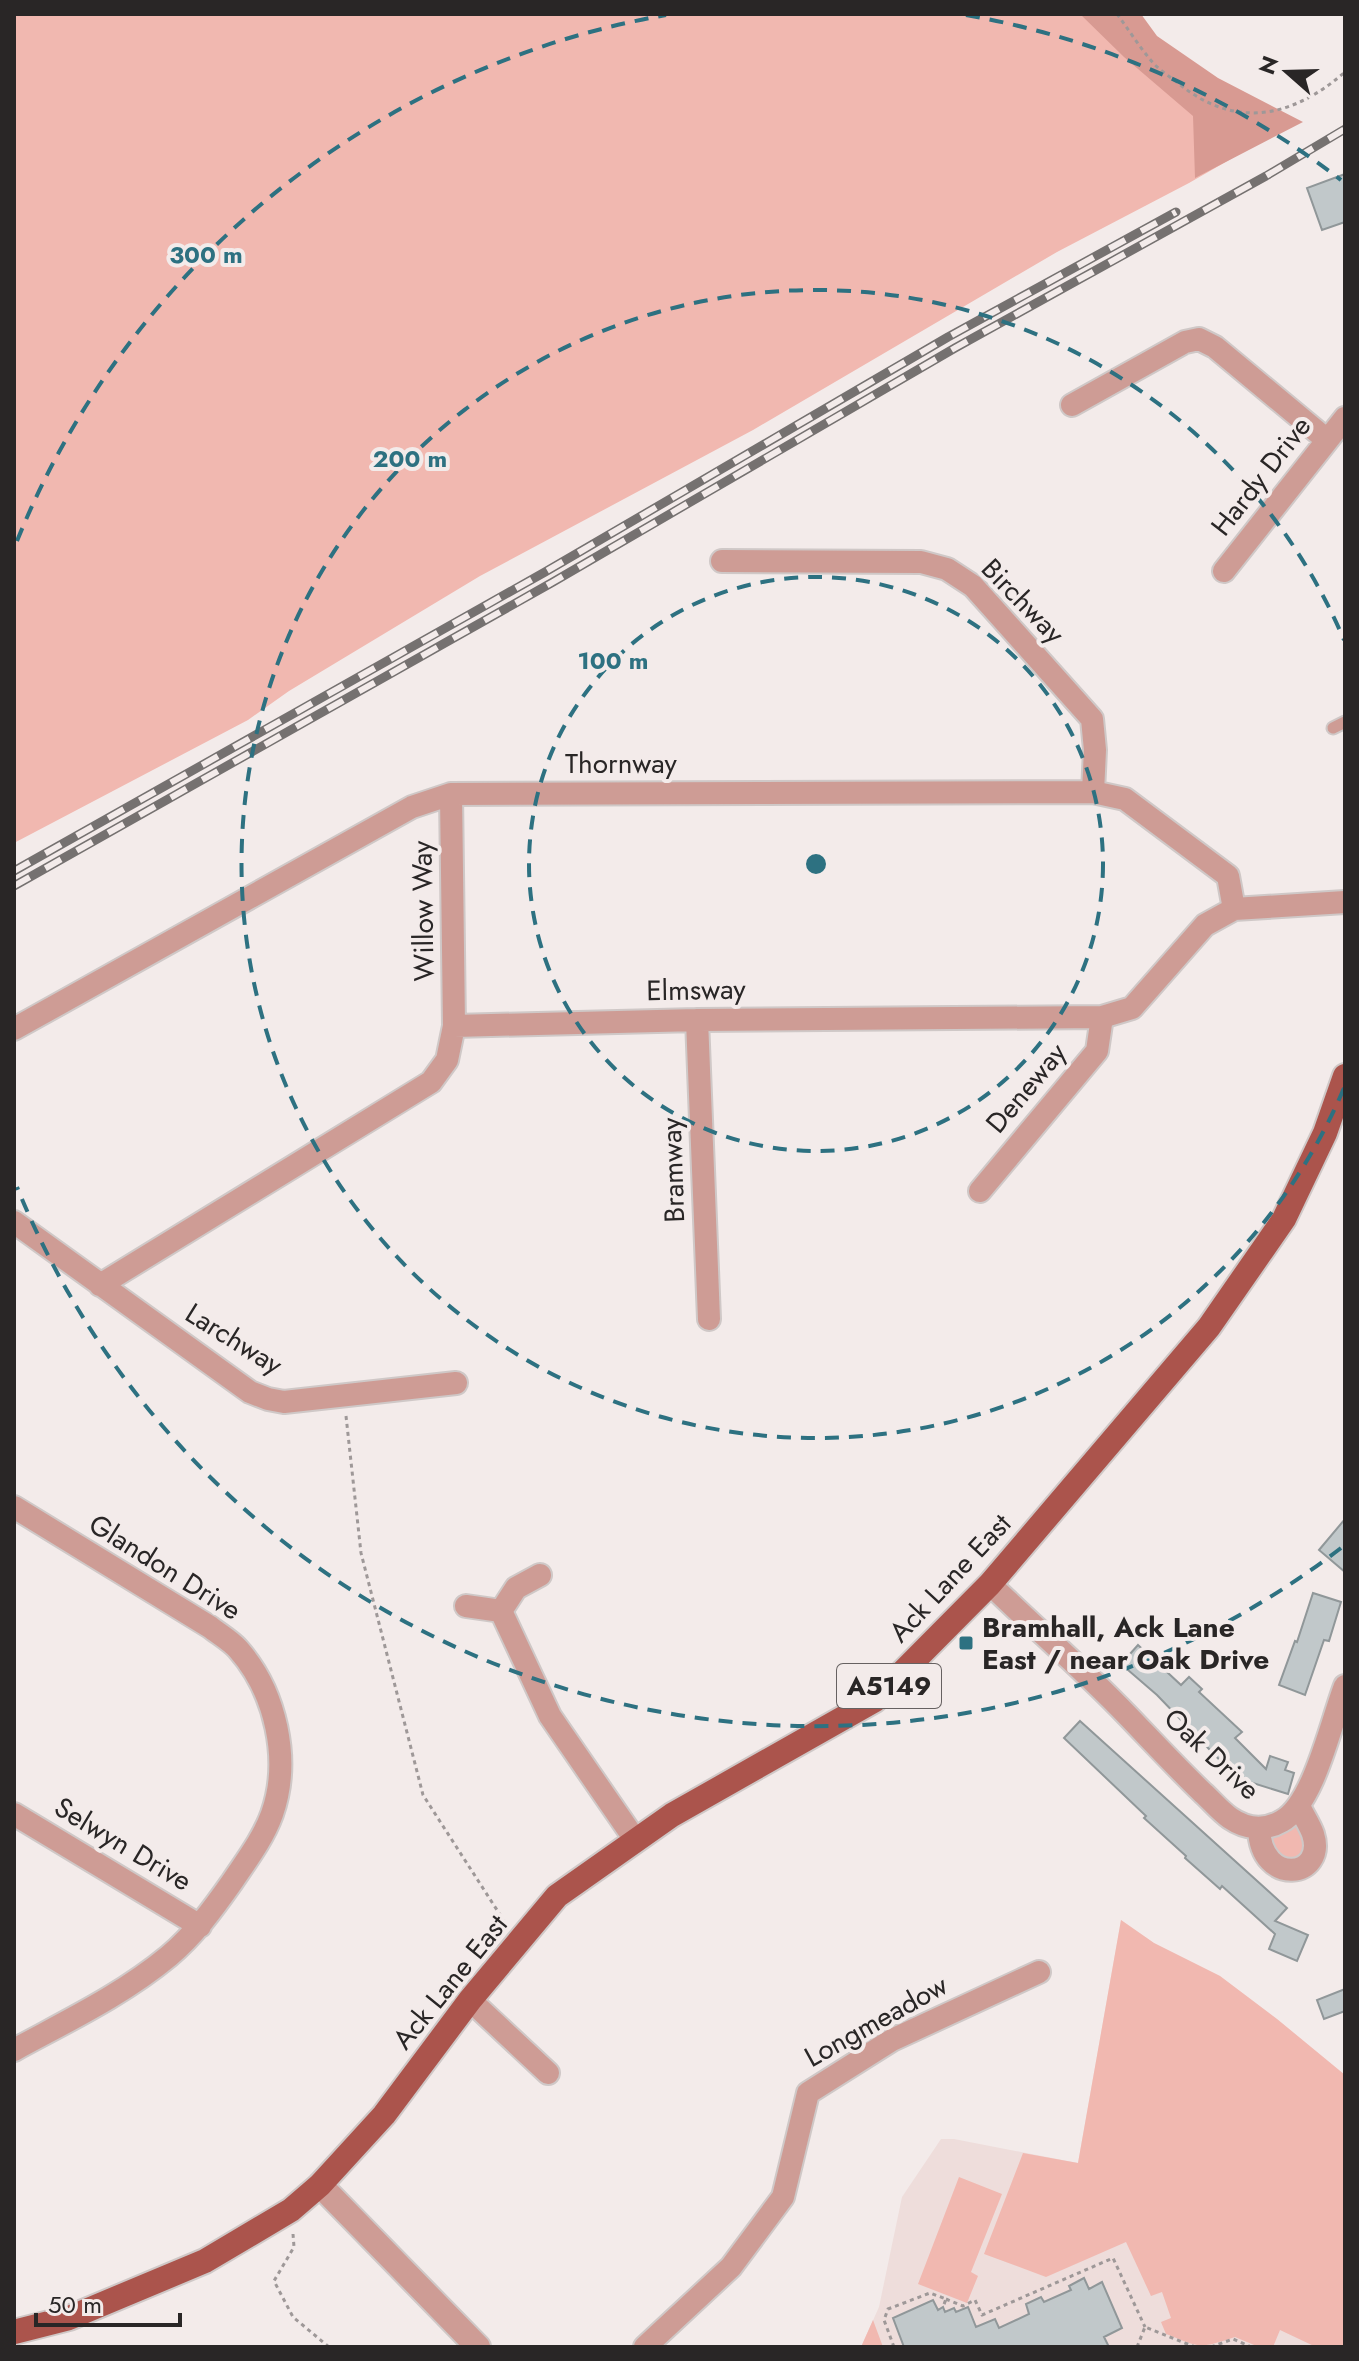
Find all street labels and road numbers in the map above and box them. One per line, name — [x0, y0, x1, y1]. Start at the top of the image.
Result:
street label: Hardy Drive — [1201, 407, 1321, 545]
street label: Birchway — [972, 549, 1075, 653]
street label: Thornway — [565, 743, 678, 784]
street label: Willow Way — [401, 840, 445, 982]
street label: Elmsway — [646, 969, 747, 1011]
street label: Deneway — [976, 1033, 1076, 1142]
street label: Bramway — [651, 1116, 695, 1223]
street label: Larchway — [177, 1293, 291, 1385]
street label: Glandon Drive — [81, 1504, 249, 1630]
street label: Ack Lane East — [879, 1504, 1021, 1652]
road number: A5149 — [837, 1664, 941, 1708]
street label: Oak Drive — [1155, 1699, 1269, 1809]
street label: Selwyn Drive — [47, 1787, 199, 1901]
street label: Ack Lane East — [383, 1906, 517, 2058]
street label: Longmeadow — [797, 1965, 955, 2077]

